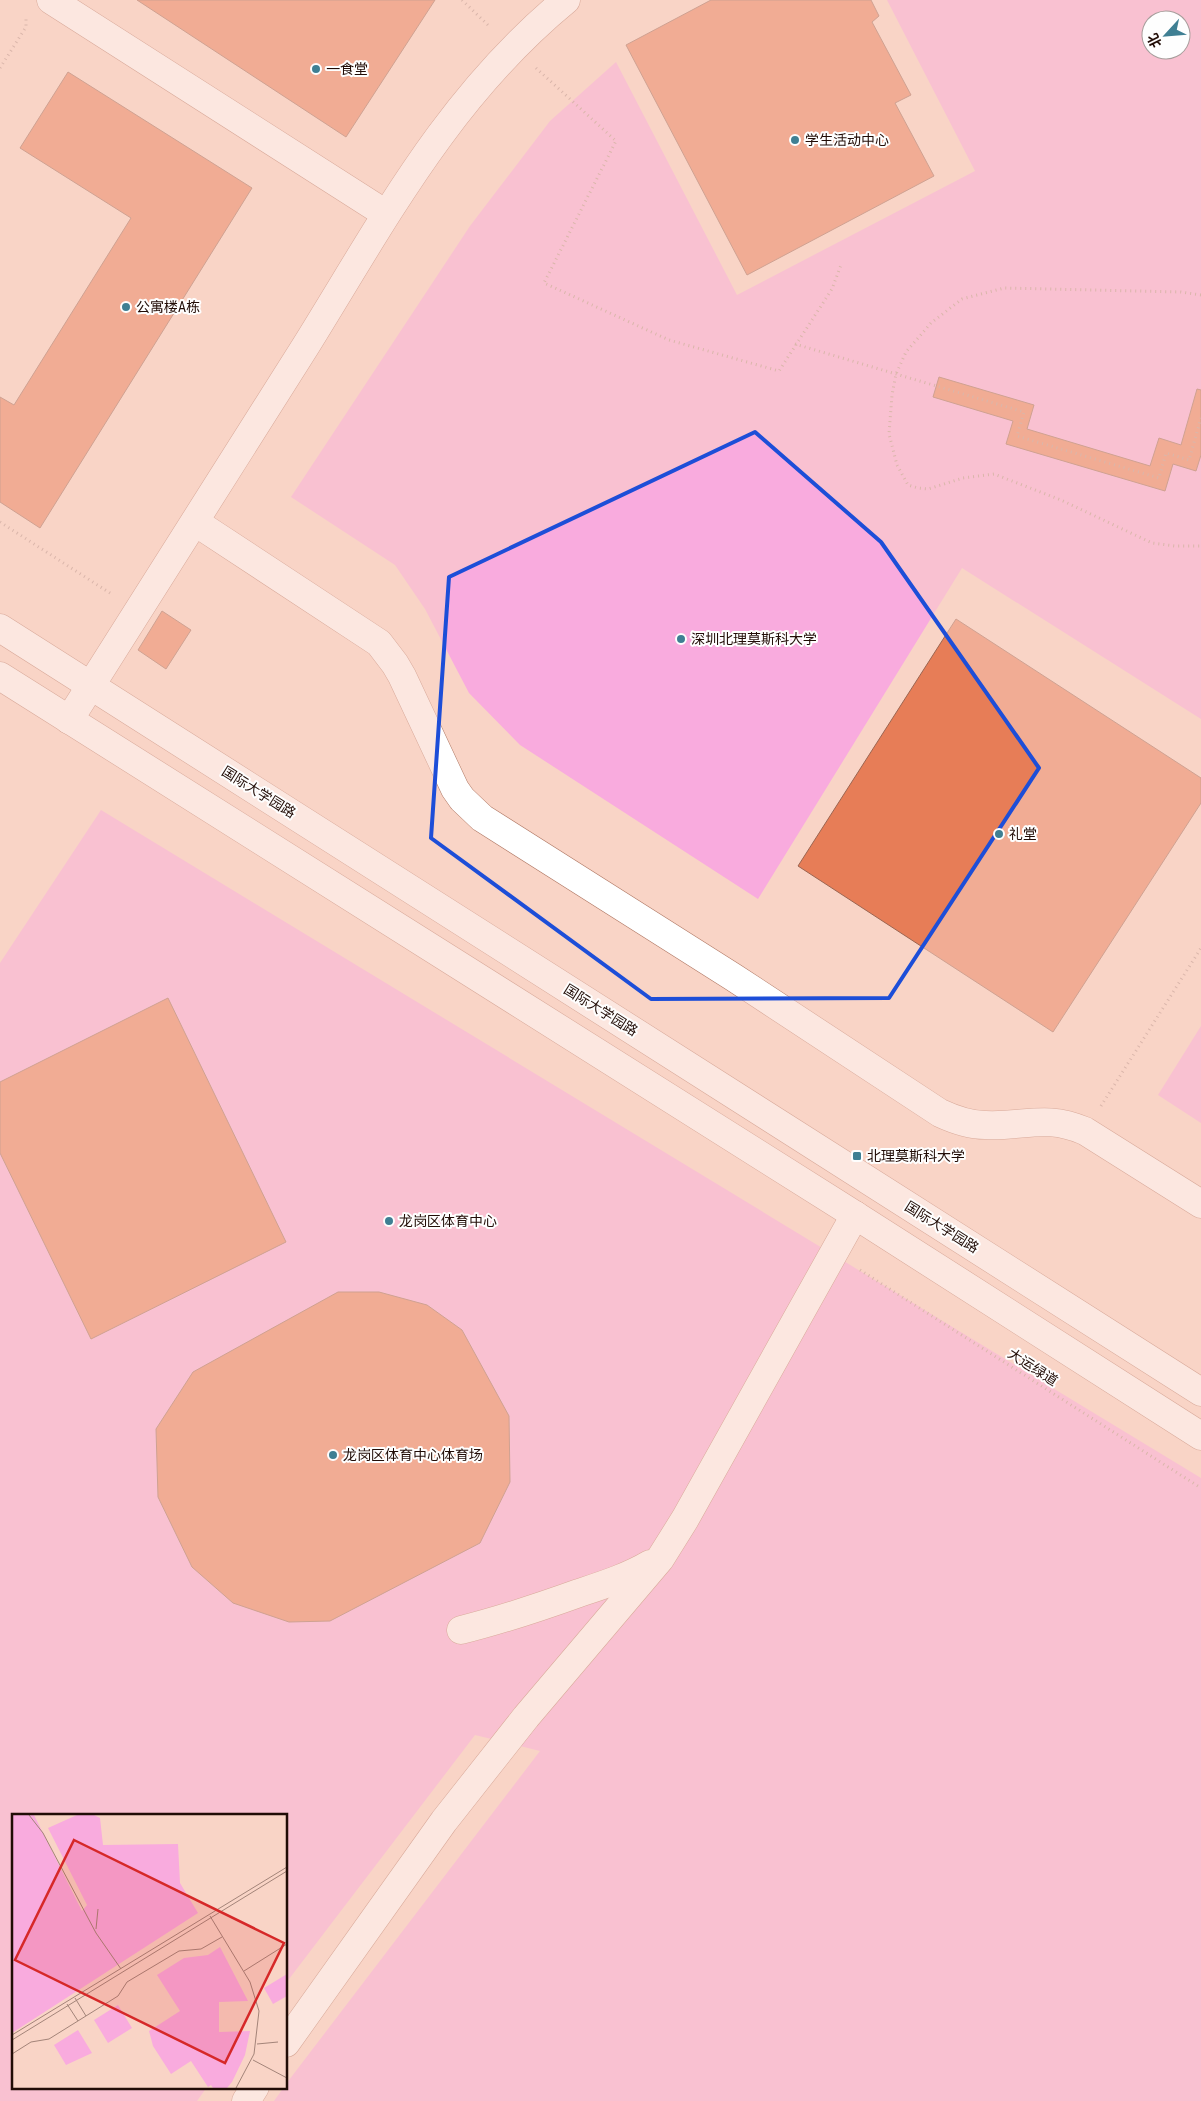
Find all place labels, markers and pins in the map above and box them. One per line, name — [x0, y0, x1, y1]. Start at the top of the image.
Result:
place label: 一食堂 — [326, 61, 368, 77]
marker: 一食堂 — [310, 63, 322, 75]
place label: 学生活动中心 — [805, 132, 889, 148]
marker: 学生活动中心 — [789, 134, 801, 146]
place label: 公寓楼A栋 — [136, 299, 200, 315]
marker: 公寓楼A栋 — [120, 301, 132, 313]
place label: 深圳北理莫斯科大学 — [691, 631, 817, 647]
marker: 深圳北理莫斯科大学 — [675, 633, 687, 645]
place label: 礼堂 — [1009, 826, 1037, 842]
marker: 礼堂 — [993, 828, 1005, 840]
place label: 北理莫斯科大学 — [867, 1148, 965, 1164]
marker: 北理莫斯科大学 — [851, 1150, 863, 1162]
place label: 龙岗区体育中心 — [399, 1213, 497, 1229]
marker: 龙岗区体育中心 — [383, 1215, 395, 1227]
place label: 龙岗区体育中心体育场 — [343, 1447, 483, 1463]
marker: 龙岗区体育中心体育场 — [327, 1449, 339, 1461]

